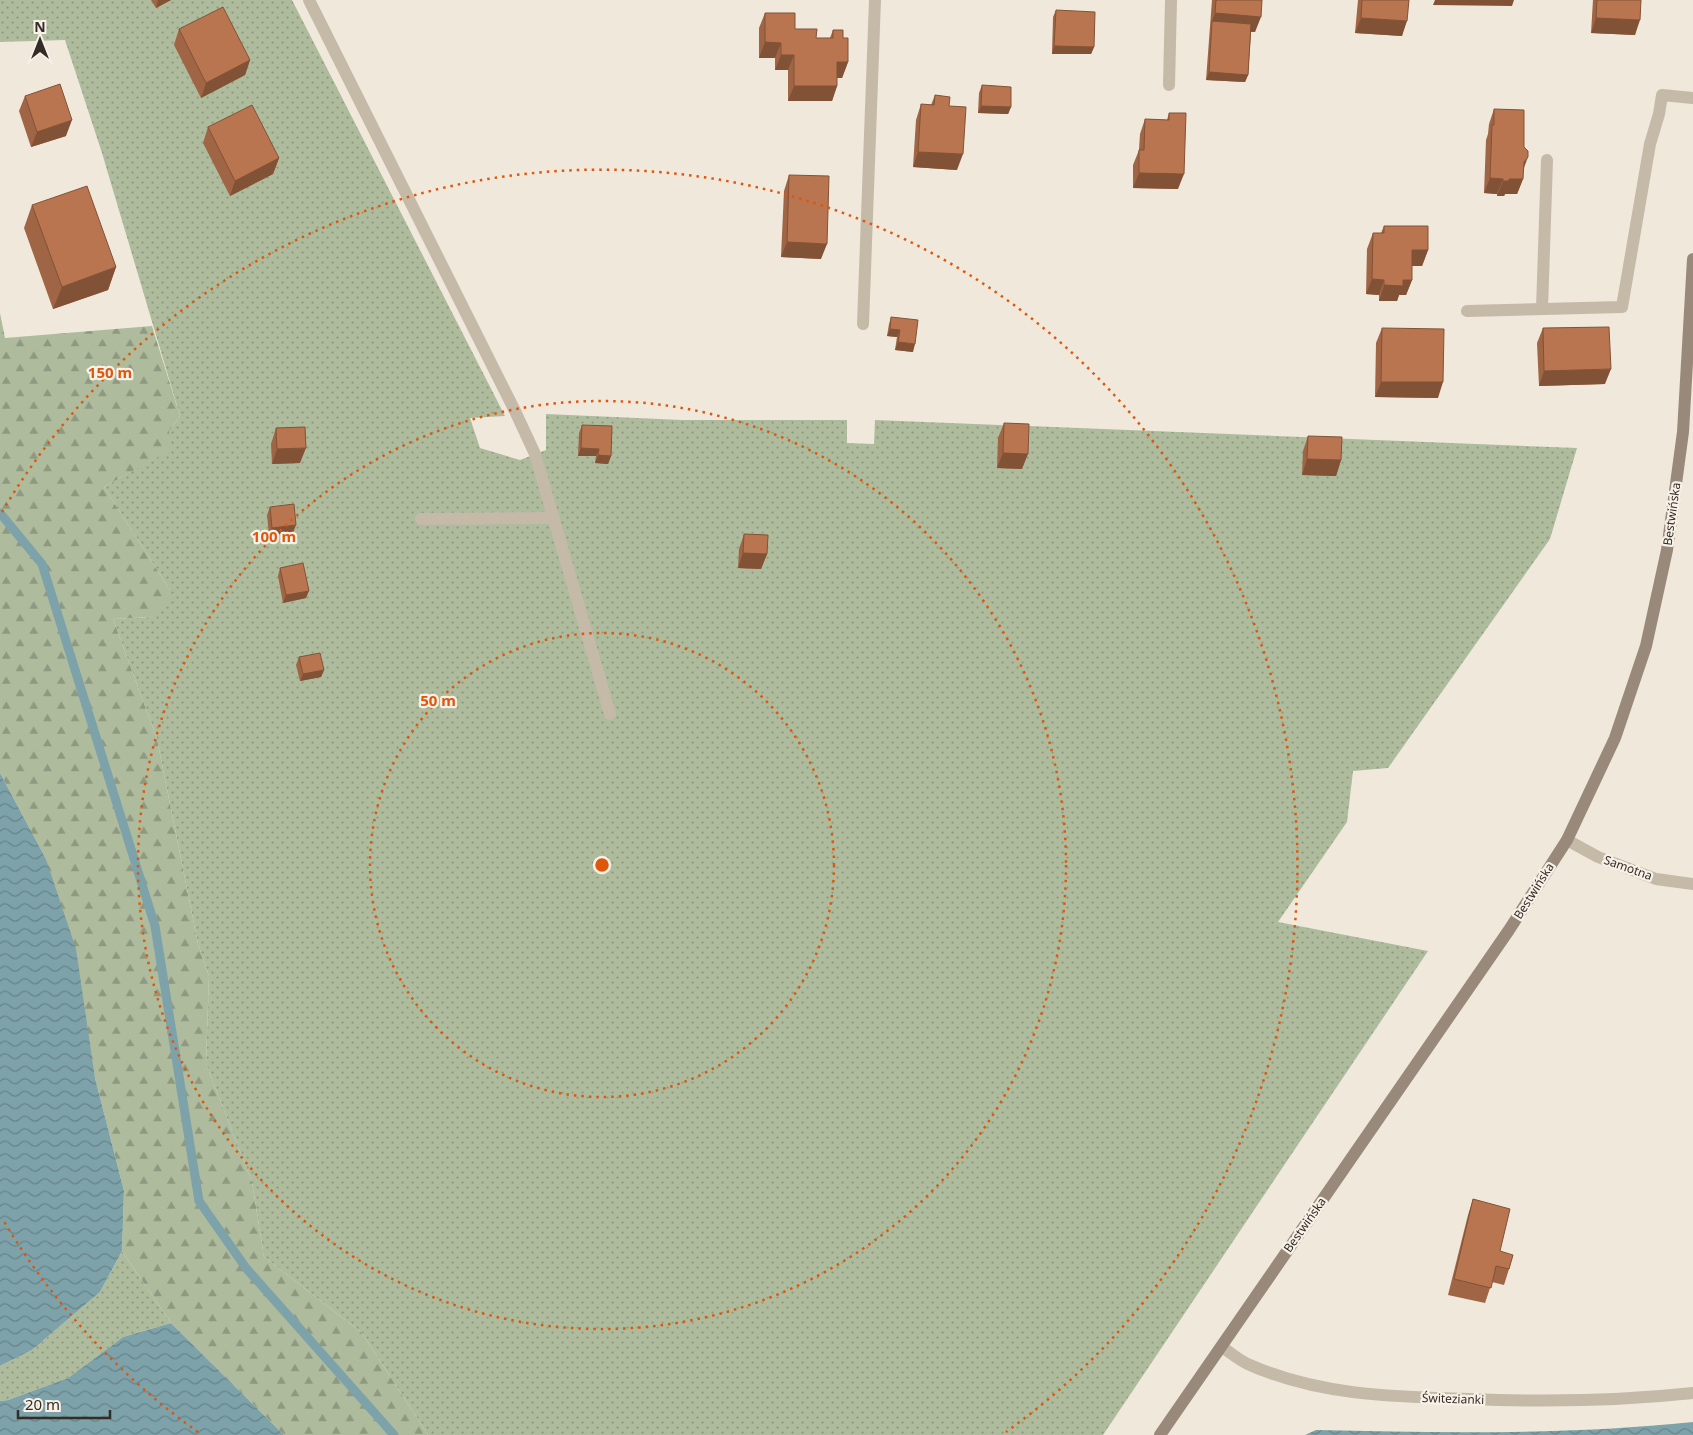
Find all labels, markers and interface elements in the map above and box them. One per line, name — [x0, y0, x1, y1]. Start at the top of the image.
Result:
north arrow — [15, 15, 65, 65]
text: N — [34, 17, 46, 36]
text: 150 m — [88, 362, 132, 382]
street label: Bestwińska — [1659, 481, 1684, 547]
text: 100 m — [252, 526, 296, 546]
text: 50 m — [420, 690, 456, 710]
street label: Samotna — [1602, 851, 1655, 884]
centre of rings — [593, 856, 611, 874]
street label: Bestwińska — [1510, 859, 1558, 922]
street label: Bestwińska — [1279, 1194, 1330, 1256]
scale bar — [18, 1388, 110, 1420]
street label: Świtezianki — [1421, 1389, 1485, 1408]
text: 20 m — [25, 1394, 60, 1414]

